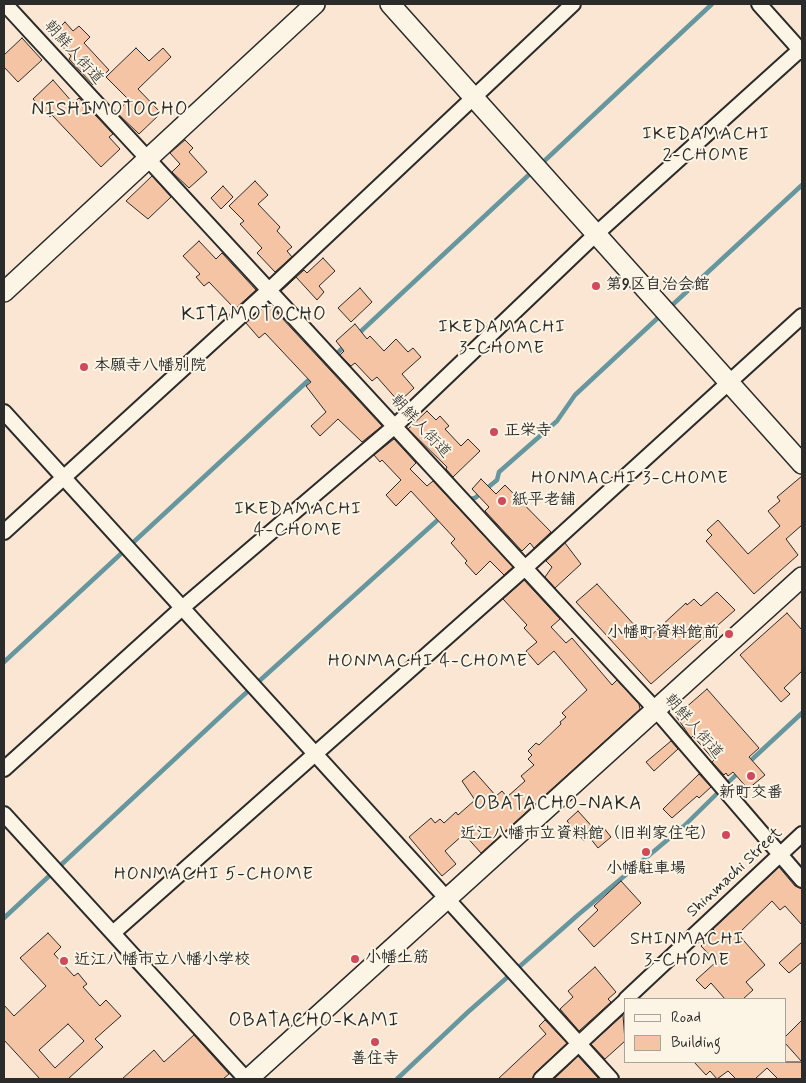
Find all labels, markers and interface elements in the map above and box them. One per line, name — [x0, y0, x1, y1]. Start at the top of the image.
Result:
street label: 朝鮮人街道 — [39, 17, 107, 89]
district label: NISHIMOTOCHO — [30, 100, 190, 122]
district label: IKEDAMACHI 2-CHOME — [641, 124, 771, 166]
place label: 第9区自治会館 — [606, 276, 710, 296]
marker: 第9区自治会館 — [590, 280, 602, 292]
district label: KITAMOTOCHO — [182, 305, 326, 327]
district label: IKEDAMACHI 3-CHOME — [437, 317, 567, 359]
place label: 本願寺八幡別院 — [94, 357, 206, 377]
marker: 本願寺八幡別院 — [78, 361, 90, 373]
street label: 朝鮮人街道 — [386, 391, 454, 463]
place label: 正栄寺 — [504, 422, 552, 442]
marker: 正栄寺 — [488, 426, 500, 438]
district label: HONMACHI 3-CHOME — [533, 468, 727, 490]
place label: 紙平老舗 — [512, 491, 576, 511]
marker: 紙平老舗 — [496, 495, 508, 507]
district label: IKEDAMACHI 4-CHOME — [233, 499, 363, 542]
place label: 小幡町資料館前 — [607, 624, 719, 644]
marker: 小幡町資料館前 — [723, 628, 735, 640]
district label: HONMACHI 4-CHOME — [330, 651, 526, 673]
street label: 朝鮮人街道 — [660, 691, 726, 763]
marker: 新町交番 — [745, 770, 757, 782]
place label: 新町交番 — [719, 784, 783, 804]
district label: OBATACHO-NAKA — [472, 794, 644, 816]
street label: Shinmachi Street — [683, 824, 787, 922]
place label: 近江八幡市立資料館（旧判家住宅） — [460, 825, 716, 845]
marker: 近江八幡市立資料館（旧判家住宅） — [720, 829, 732, 841]
marker: 小幡駐車場 — [640, 846, 652, 858]
place label: 小幡駐車場 — [606, 860, 686, 880]
district label: HONMACHI 5-CHOME — [116, 864, 312, 886]
district label: SHINMACHI 3-CHOME — [633, 929, 741, 972]
place label: 小幡上筋 — [365, 949, 429, 969]
place label: 近江八幡市立八幡小学校 — [74, 951, 250, 971]
marker: 小幡上筋 — [349, 953, 361, 965]
marker: 近江八幡市立八幡小学校 — [58, 955, 70, 967]
legend — [624, 998, 786, 1063]
text: Road — [671, 1008, 701, 1028]
district label: OBATACHO-KAMI — [226, 1011, 402, 1033]
text: Building — [671, 1033, 721, 1053]
marker: 善住寺 — [369, 1036, 381, 1048]
place label: 善住寺 — [351, 1050, 399, 1070]

